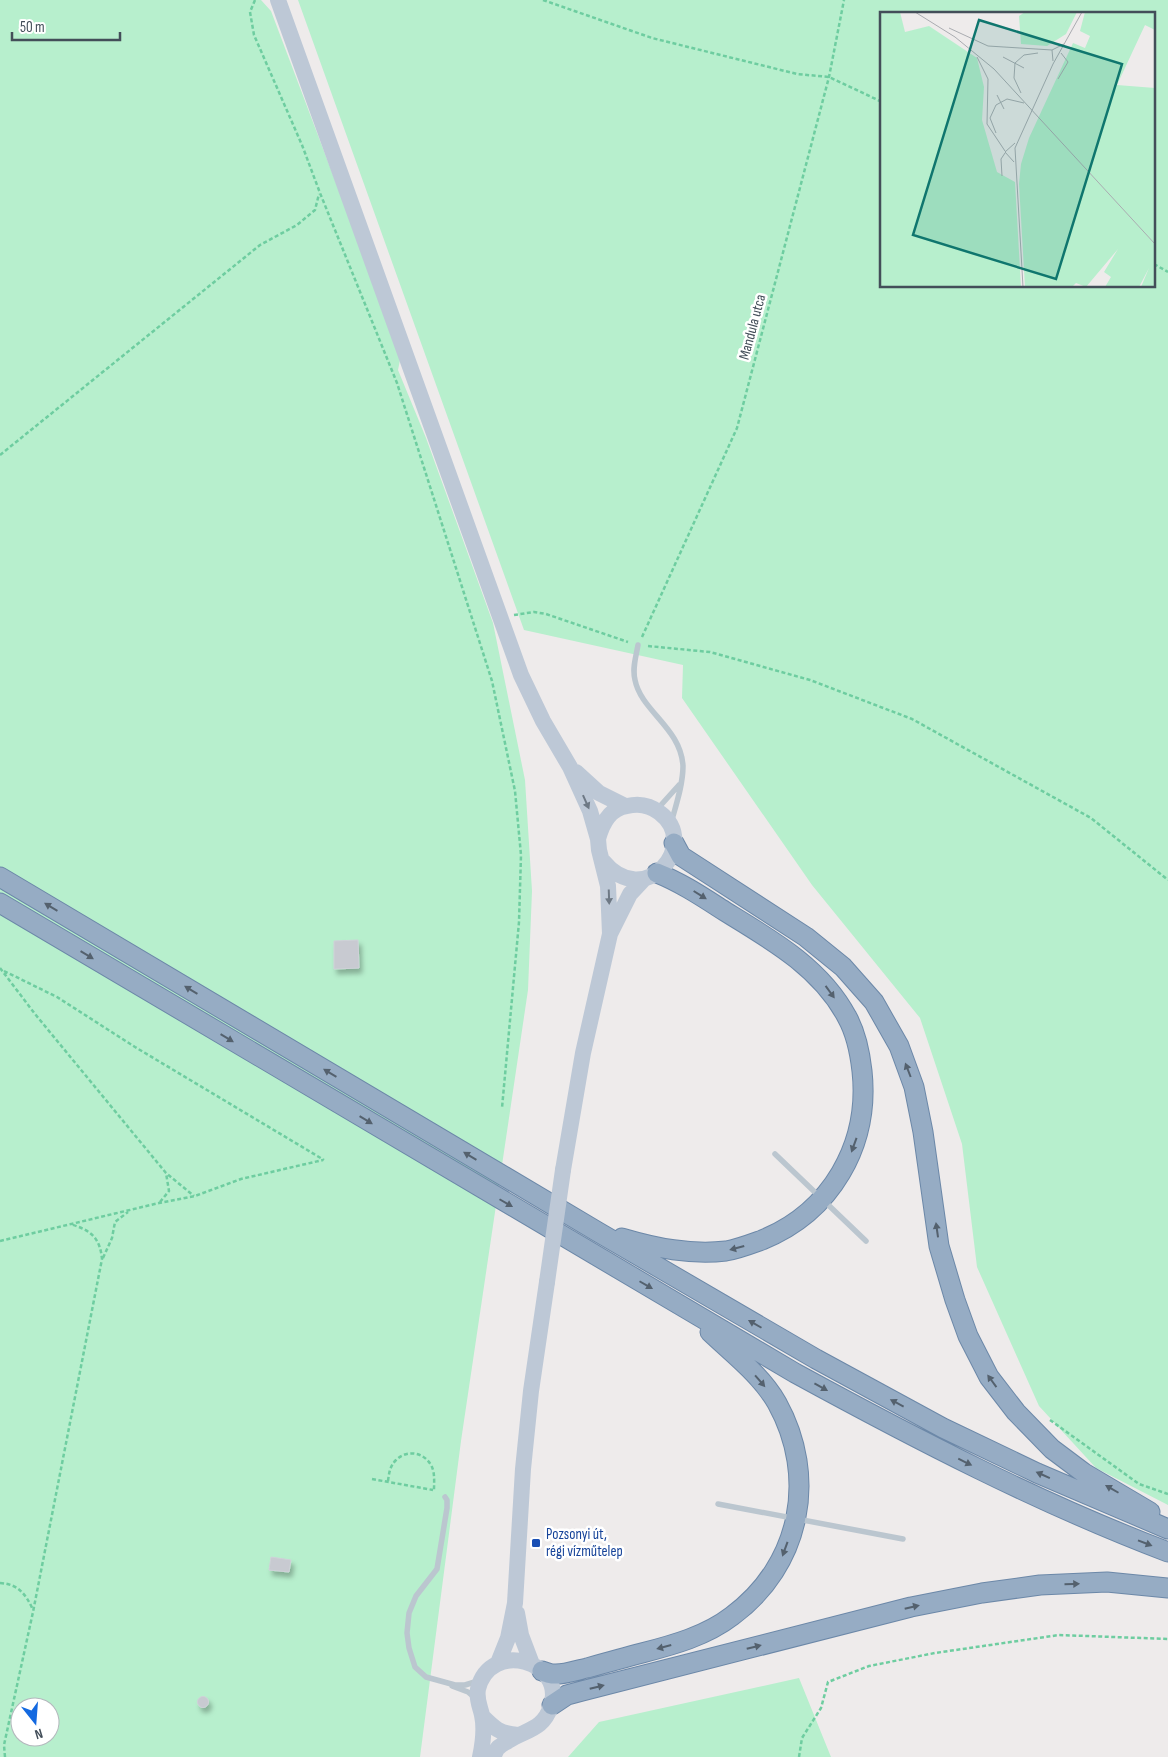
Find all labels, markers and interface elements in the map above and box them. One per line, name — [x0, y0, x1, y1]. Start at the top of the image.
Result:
scale bar — [12, 10, 120, 42]
inset map — [880, 12, 1156, 288]
text: 50 m — [20, 18, 45, 37]
street label: Mandula utca — [735, 292, 770, 362]
one-way arrow — [582, 795, 590, 809]
one-way arrow — [605, 890, 613, 906]
one-way arrow — [694, 891, 707, 900]
one-way arrow — [44, 902, 57, 911]
one-way arrow — [81, 950, 94, 959]
one-way arrow — [184, 985, 197, 994]
one-way arrow — [825, 985, 835, 999]
one-way arrow — [220, 1033, 233, 1042]
one-way arrow — [904, 1062, 912, 1077]
one-way arrow — [324, 1068, 337, 1077]
one-way arrow — [359, 1116, 372, 1125]
one-way arrow — [850, 1138, 858, 1153]
one-way arrow — [464, 1151, 477, 1160]
one-way arrow — [498, 1199, 513, 1207]
one-way arrow — [933, 1221, 941, 1237]
one-way arrow — [730, 1244, 745, 1252]
one-way arrow — [639, 1281, 652, 1290]
one-way arrow — [749, 1319, 762, 1328]
one-way arrow — [754, 1374, 766, 1386]
one-way arrow — [987, 1374, 997, 1388]
one-way arrow — [813, 1383, 828, 1391]
one-way arrow — [890, 1399, 904, 1407]
one-way arrow — [957, 1458, 972, 1466]
one-way arrow — [1036, 1471, 1050, 1479]
one-way arrow — [1105, 1484, 1118, 1493]
place label: Pozsonyi út, régi vízműtelep — [546, 1525, 623, 1561]
marker: Pozsonyi út, régi vízműtelep — [530, 1537, 542, 1549]
one-way arrow — [1137, 1540, 1152, 1547]
one-way arrow — [781, 1541, 788, 1556]
one-way arrow — [1064, 1579, 1080, 1587]
one-way arrow — [904, 1603, 919, 1611]
one-way arrow — [656, 1643, 671, 1651]
one-way arrow — [747, 1643, 762, 1651]
one-way arrow — [589, 1683, 604, 1691]
north arrow — [10, 1697, 60, 1747]
text: N — [33, 1725, 45, 1743]

